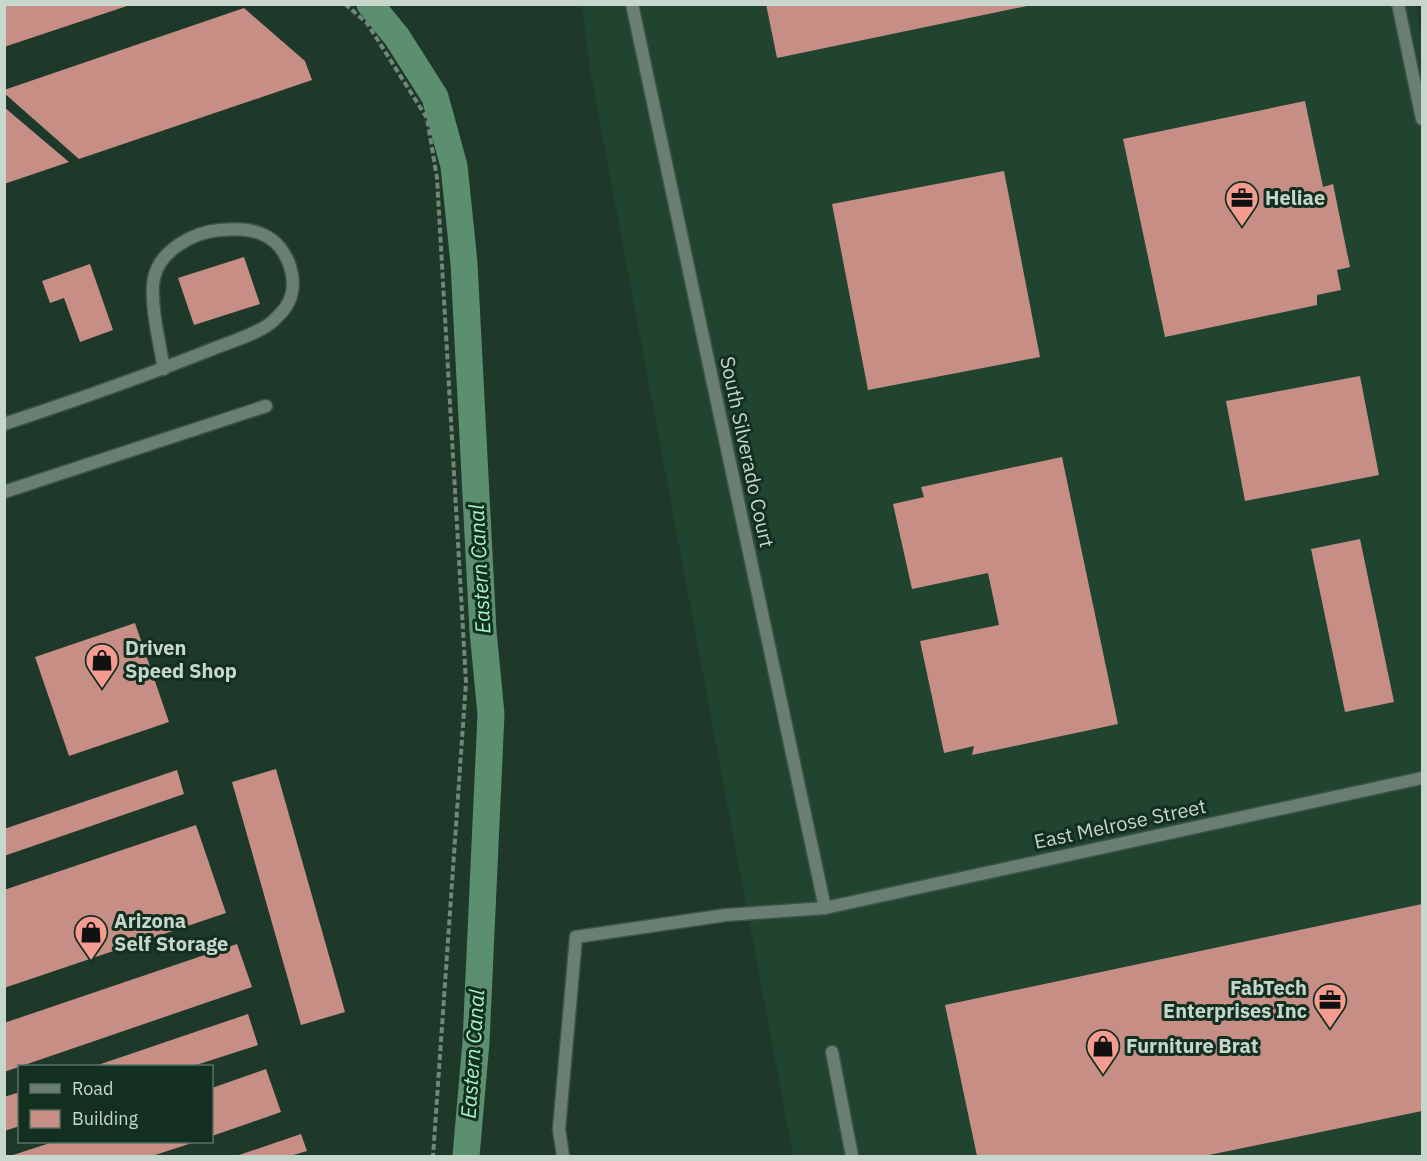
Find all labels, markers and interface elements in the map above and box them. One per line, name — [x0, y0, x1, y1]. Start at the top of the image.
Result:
office icon: Heliae — [1224, 180, 1260, 227]
place label: Heliae — [1265, 184, 1325, 211]
street label: South Silverado Court — [714, 354, 781, 550]
water label: Eastern Canal — [462, 503, 496, 634]
place label: Driven Speed Shop — [125, 634, 237, 684]
shop icon: Driven Speed Shop — [84, 642, 120, 689]
street label: East Melrose Street — [1031, 792, 1208, 855]
place label: Arizona Self Storage — [114, 907, 228, 957]
shop icon: Arizona Self Storage — [73, 914, 109, 961]
place label: FabTech Enterprises Inc — [1163, 974, 1307, 1024]
office icon: FabTech Enterprises Inc — [1312, 982, 1348, 1029]
water label: Eastern Canal — [454, 988, 491, 1120]
shop icon: Furniture Brat — [1085, 1028, 1121, 1075]
place label: Furniture Brat — [1126, 1032, 1258, 1059]
legend — [18, 1065, 213, 1143]
text: Road — [72, 1077, 113, 1100]
text: Building — [72, 1107, 139, 1130]

